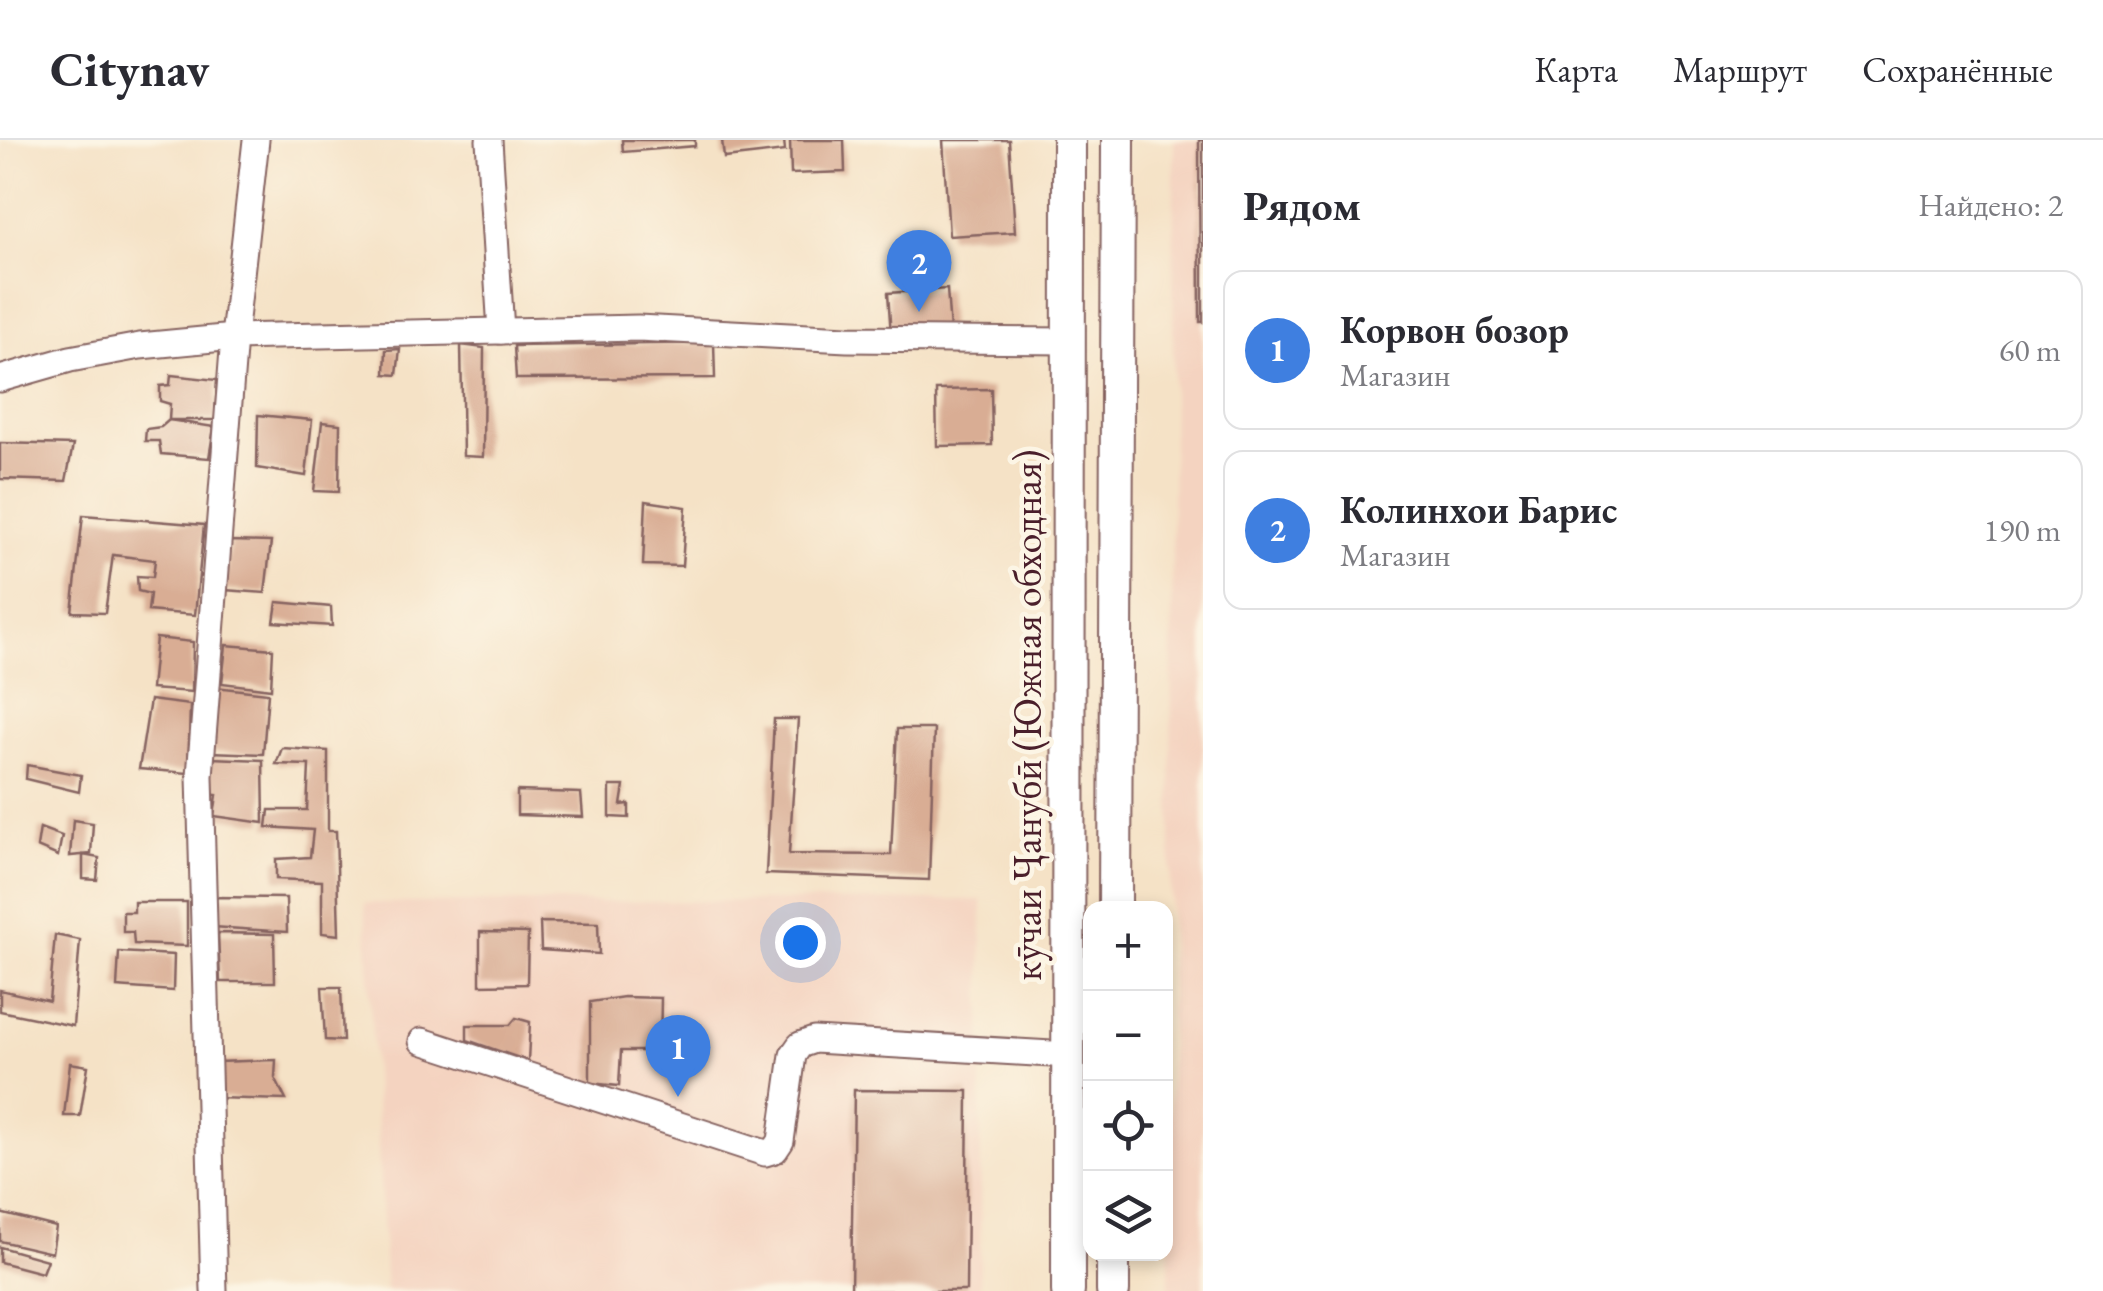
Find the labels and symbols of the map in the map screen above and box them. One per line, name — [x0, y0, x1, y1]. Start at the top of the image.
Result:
pin: 2 — [886, 230, 952, 312]
street label: кӯчаи Ҷанубӣ (Южная обходная) — [1001, 449, 1053, 981]
your location — [775, 917, 826, 968]
pin: 1 — [646, 1014, 710, 1097]

